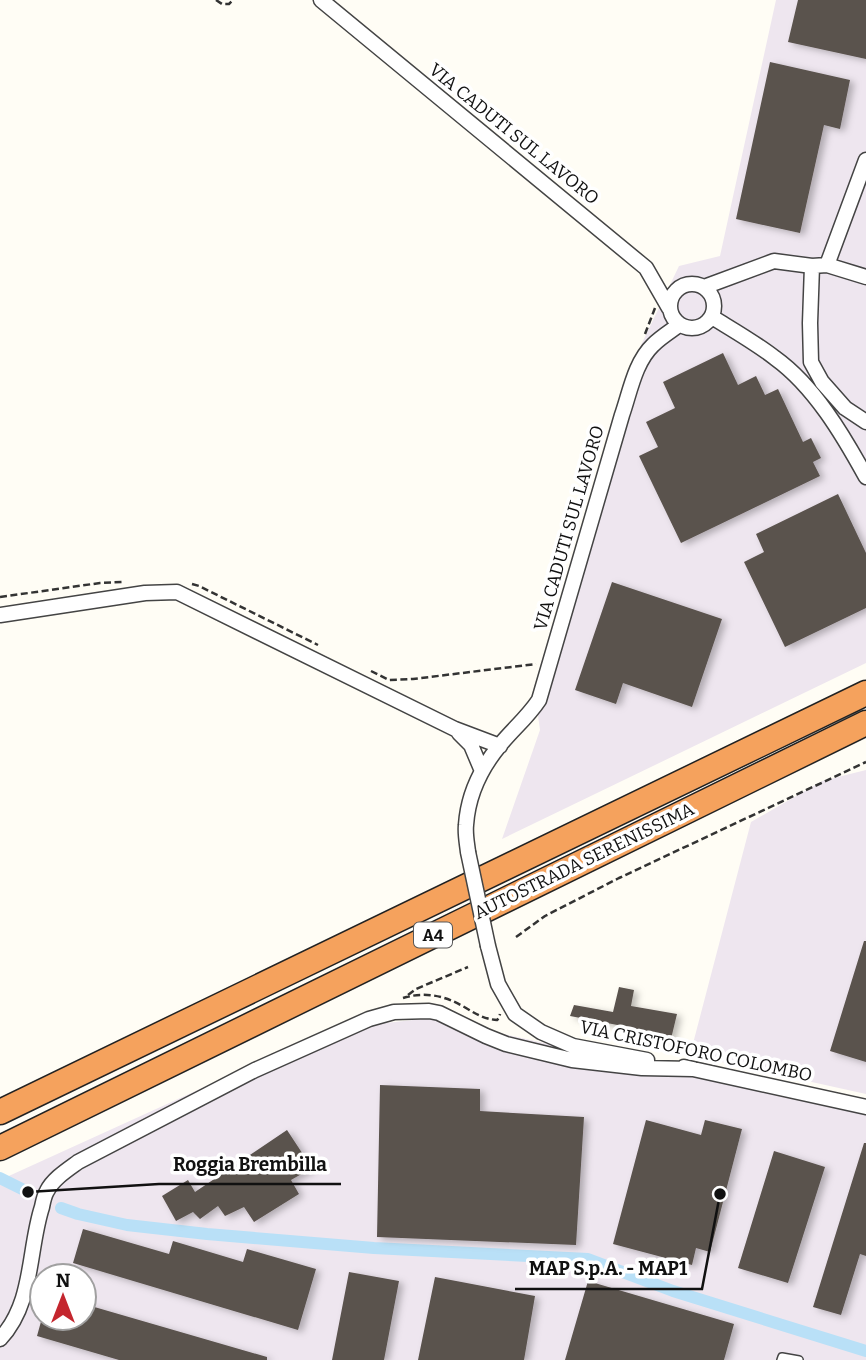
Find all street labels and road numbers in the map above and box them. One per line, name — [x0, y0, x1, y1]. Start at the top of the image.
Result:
street label: VIA CADUTI SUL LAVORO — [425, 59, 603, 209]
street label: VIA CADUTI SUL LAVORO — [529, 423, 609, 633]
street label: AUTOSTRADA SERENISSIMA — [470, 798, 698, 924]
road number: A4 — [414, 923, 452, 948]
street label: VIA CRISTOFORO COLOMBO — [578, 1016, 814, 1086]

